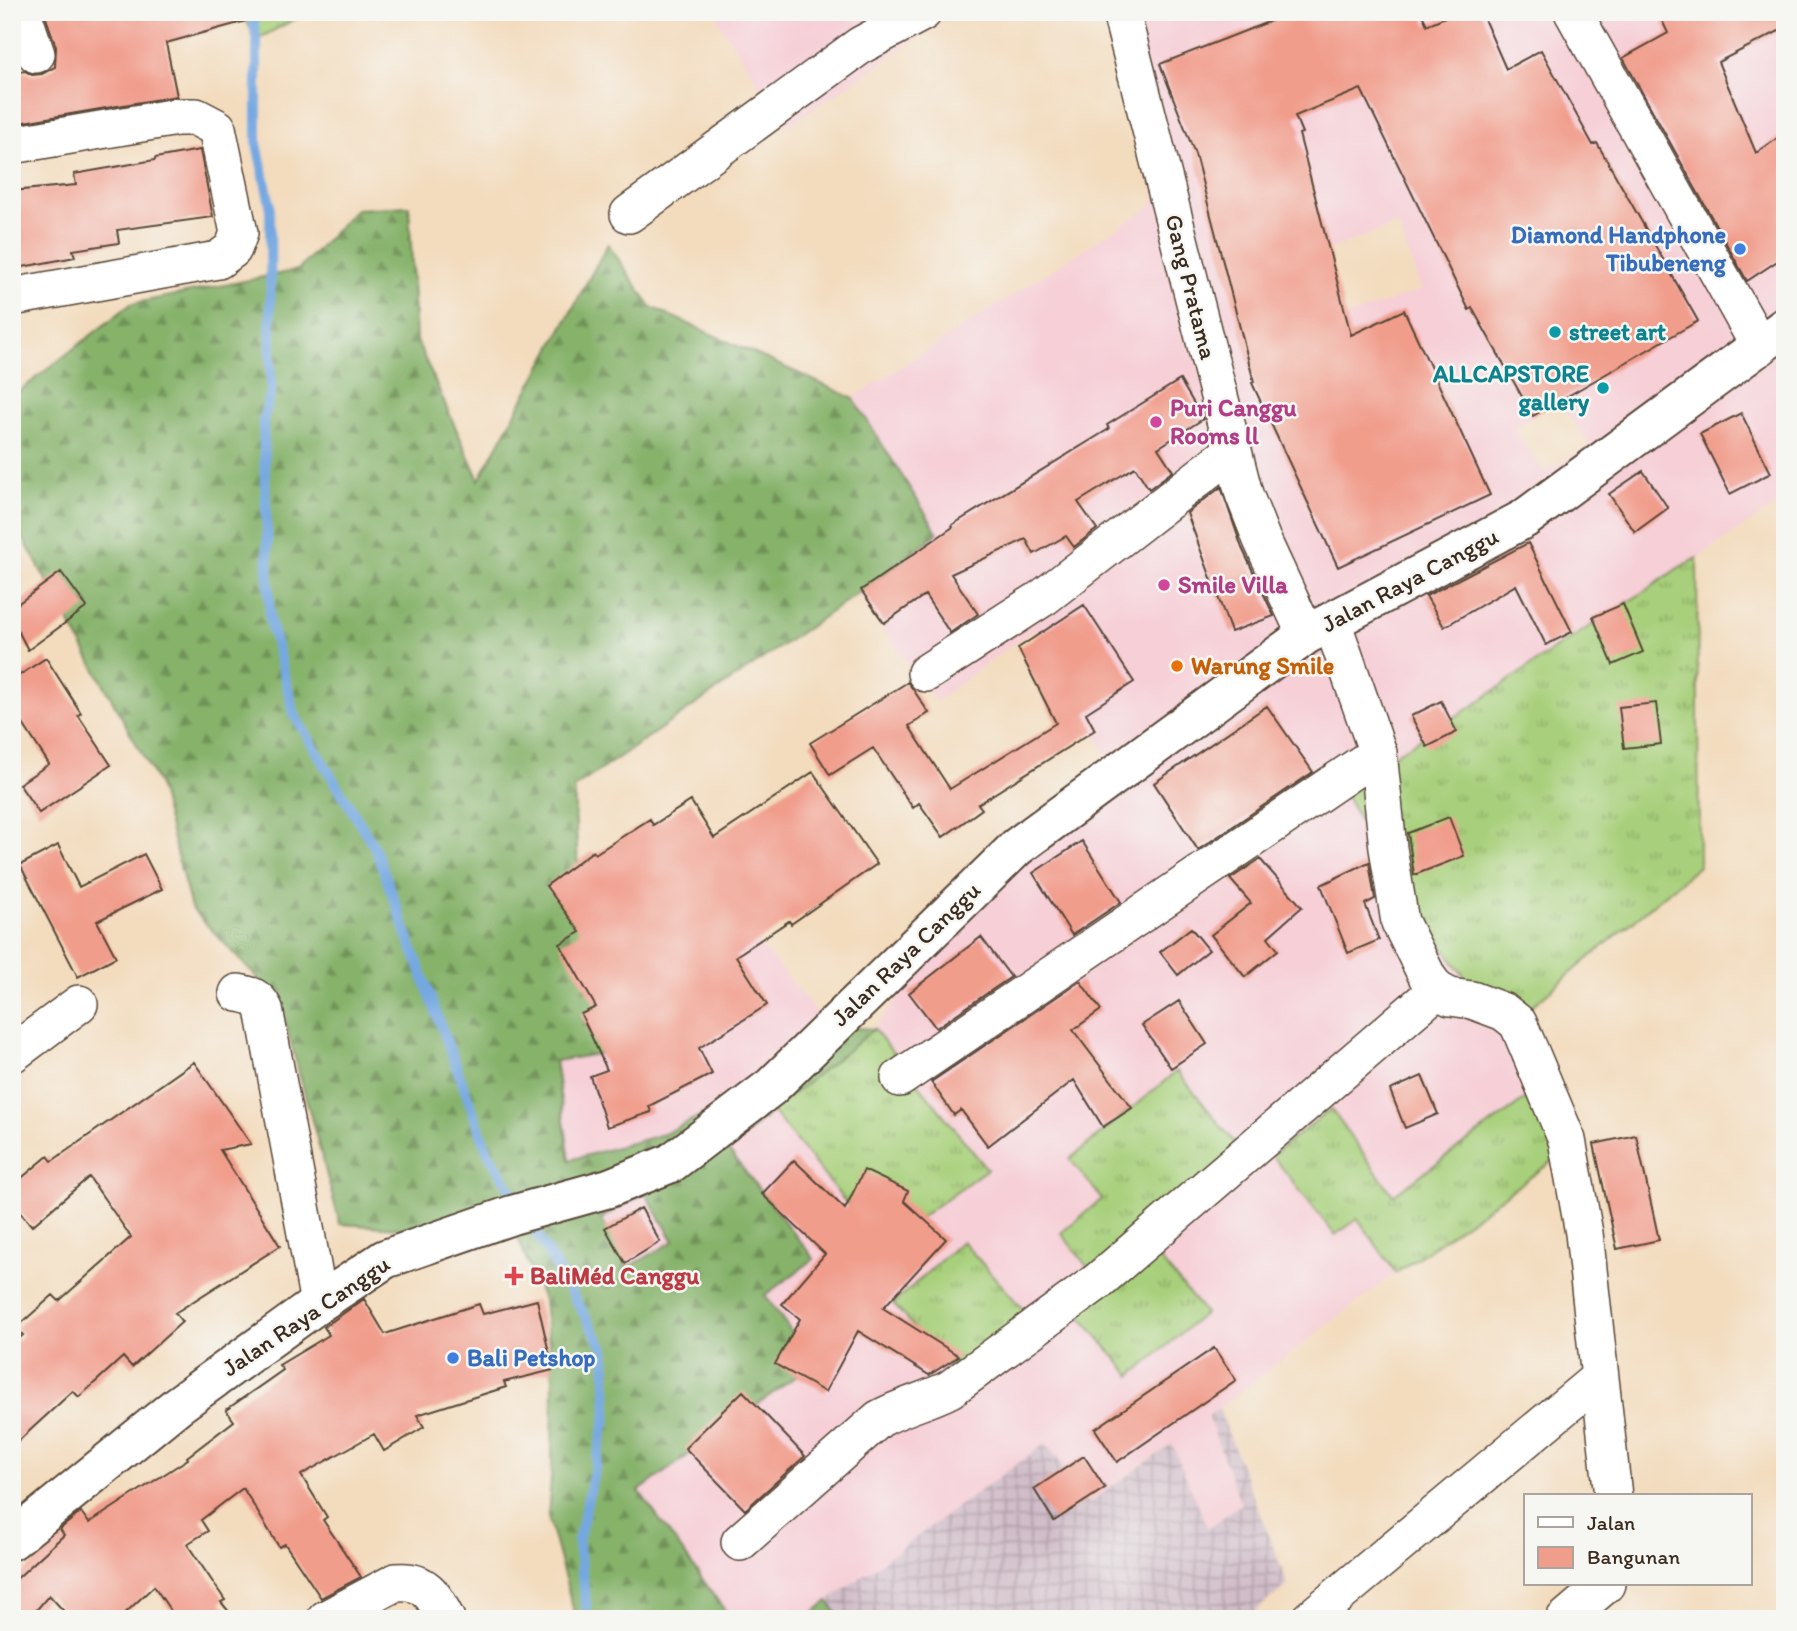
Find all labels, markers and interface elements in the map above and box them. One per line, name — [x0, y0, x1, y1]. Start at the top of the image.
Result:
street label: Gang Pratama — [1159, 211, 1224, 363]
place label: Diamond Handphone Tibubeneng — [1511, 220, 1727, 278]
marker: Diamond Handphone Tibubeneng — [1732, 241, 1748, 257]
place label: street art — [1569, 317, 1666, 346]
marker: street art — [1547, 324, 1563, 340]
place label: ALLCAPSTORE gallery — [1432, 359, 1590, 417]
marker: ALLCAPSTORE gallery — [1595, 380, 1611, 396]
place label: Puri Canggu Rooms ll — [1170, 393, 1297, 450]
marker: Puri Canggu Rooms ll — [1148, 414, 1164, 430]
street label: Jalan Raya Canggu — [1317, 521, 1503, 638]
place label: Smile Villa — [1178, 570, 1288, 599]
marker: Smile Villa — [1156, 577, 1172, 593]
place label: Warung Smile — [1191, 651, 1334, 681]
marker: Warung Smile — [1169, 658, 1185, 674]
street label: Jalan Raya Canggu — [825, 875, 986, 1032]
street label: Jalan Raya Canggu — [216, 1249, 395, 1382]
place label: BaliMéd Canggu — [530, 1261, 700, 1291]
marker: BaliMéd Canggu — [504, 1266, 524, 1286]
place label: Bali Petshop — [467, 1343, 596, 1373]
marker: Bali Petshop — [445, 1350, 461, 1366]
legend — [1524, 1494, 1752, 1586]
text: Jalan — [1587, 1510, 1635, 1535]
text: Bangunan — [1587, 1544, 1680, 1569]

